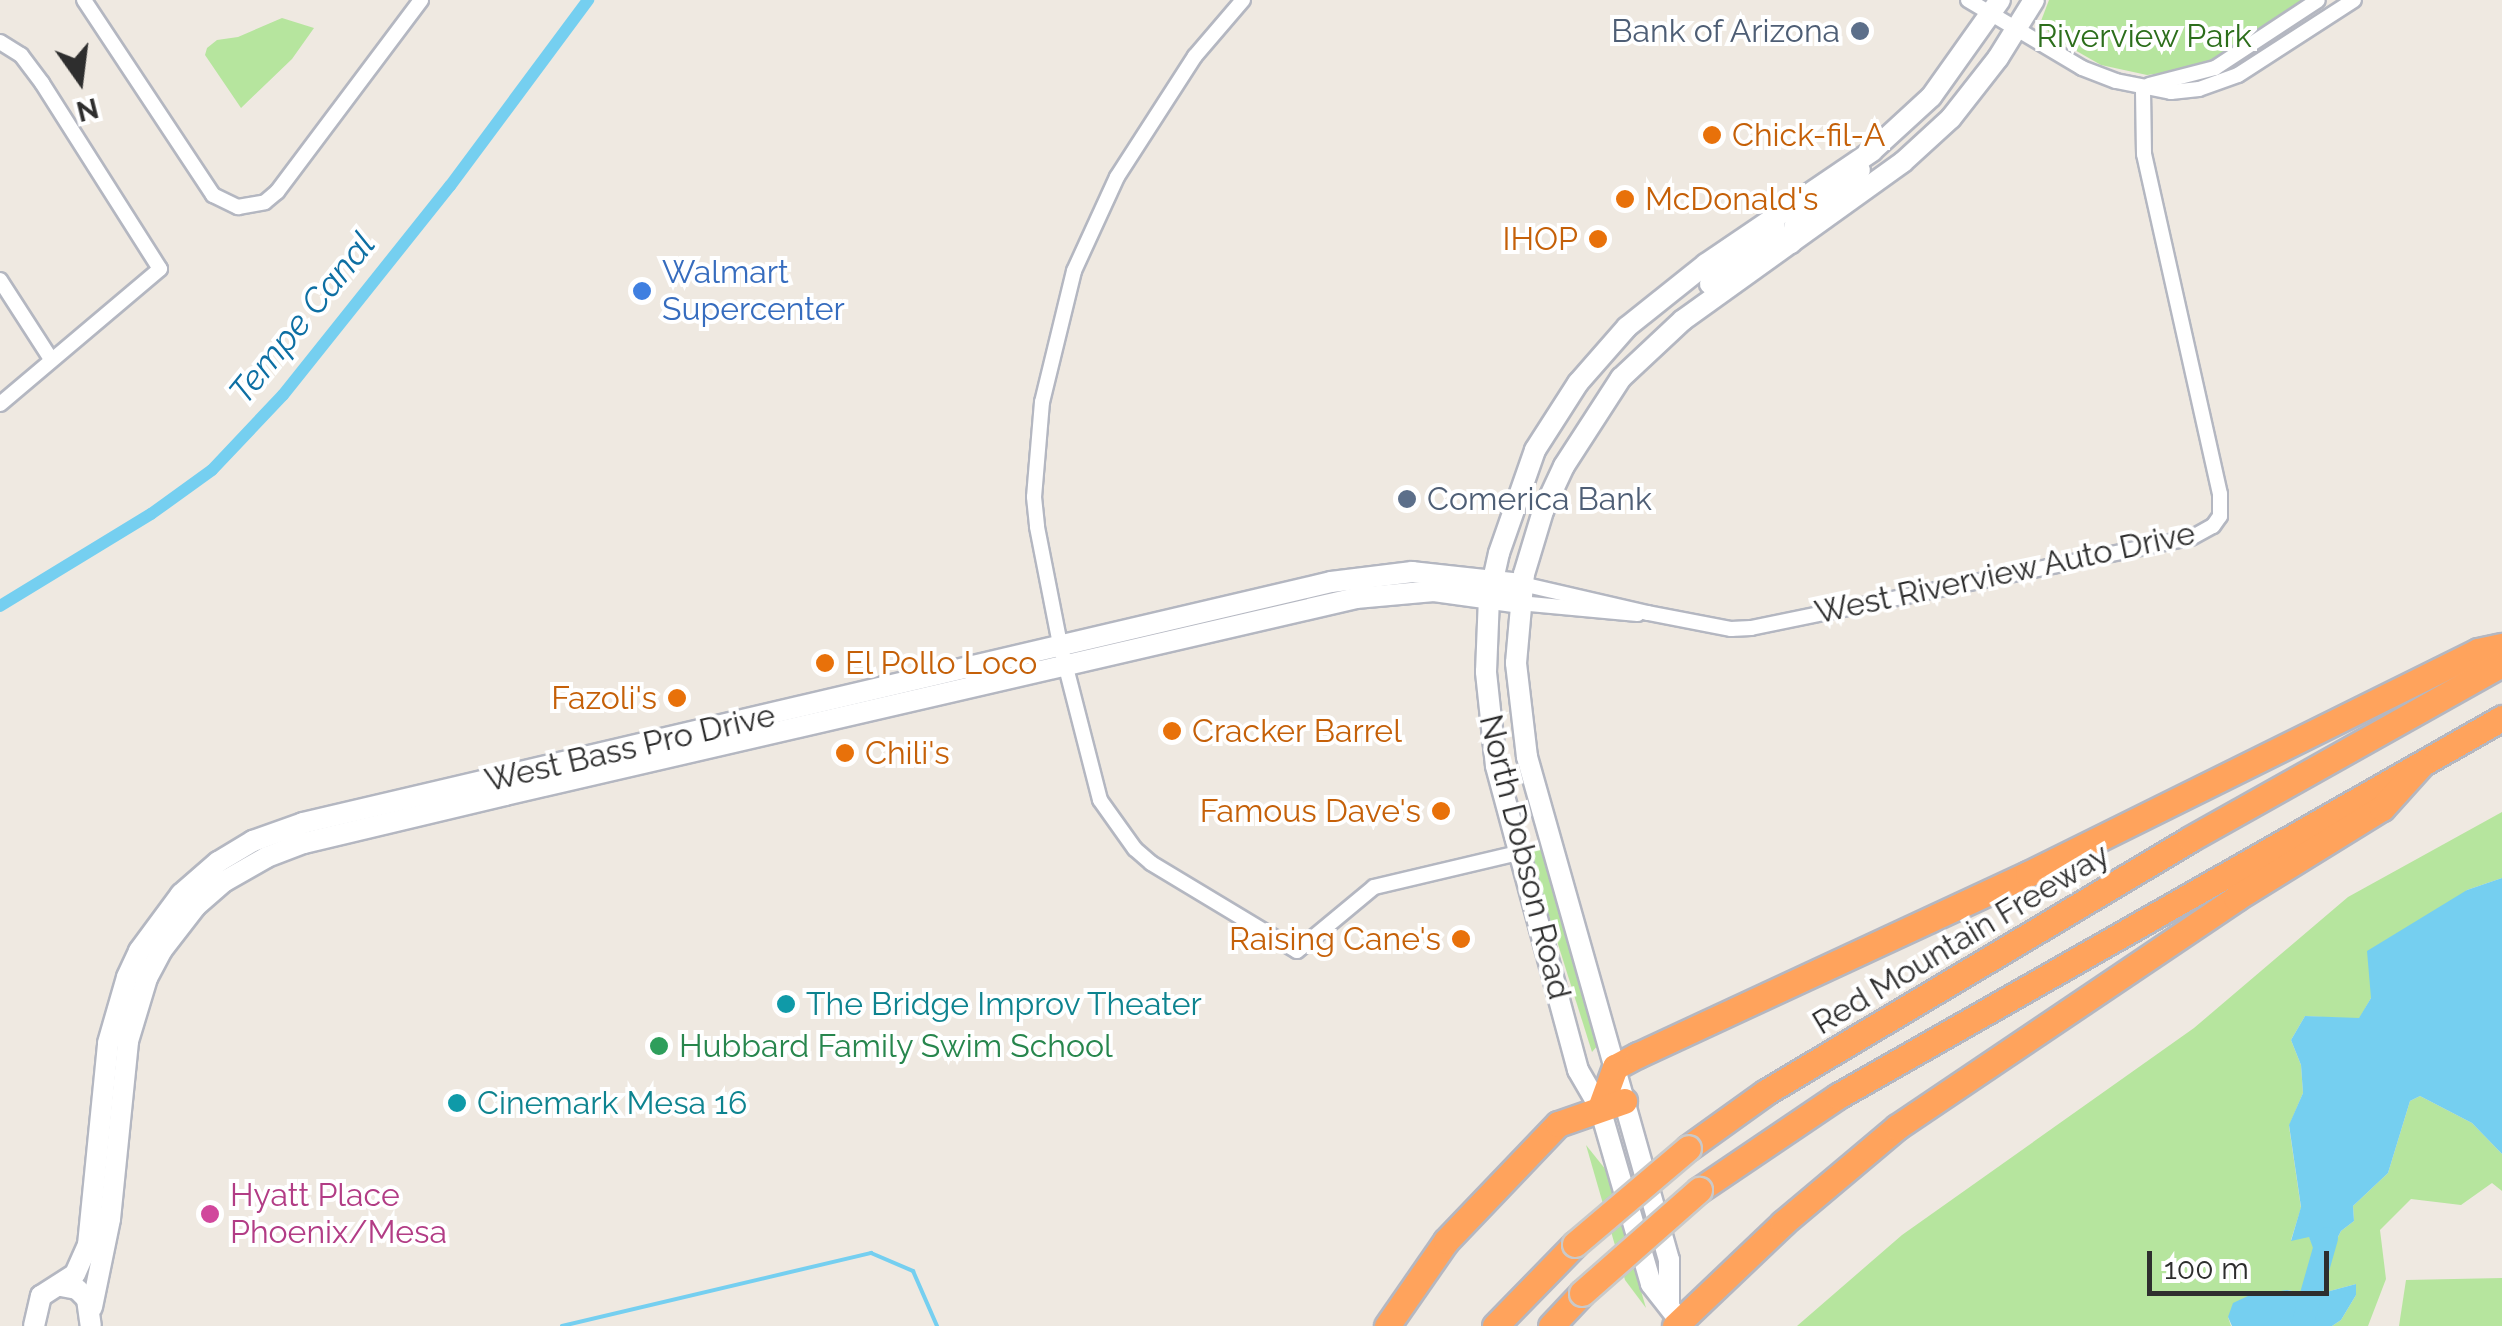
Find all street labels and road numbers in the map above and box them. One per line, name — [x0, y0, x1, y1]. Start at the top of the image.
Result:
street label: West Riverview Auto Drive — [1811, 514, 2199, 632]
street label: West Bass Pro Drive — [481, 696, 779, 800]
street label: North Dobson Road — [1471, 711, 1579, 1003]
street label: Red Mountain Freeway — [1806, 835, 2116, 1043]

